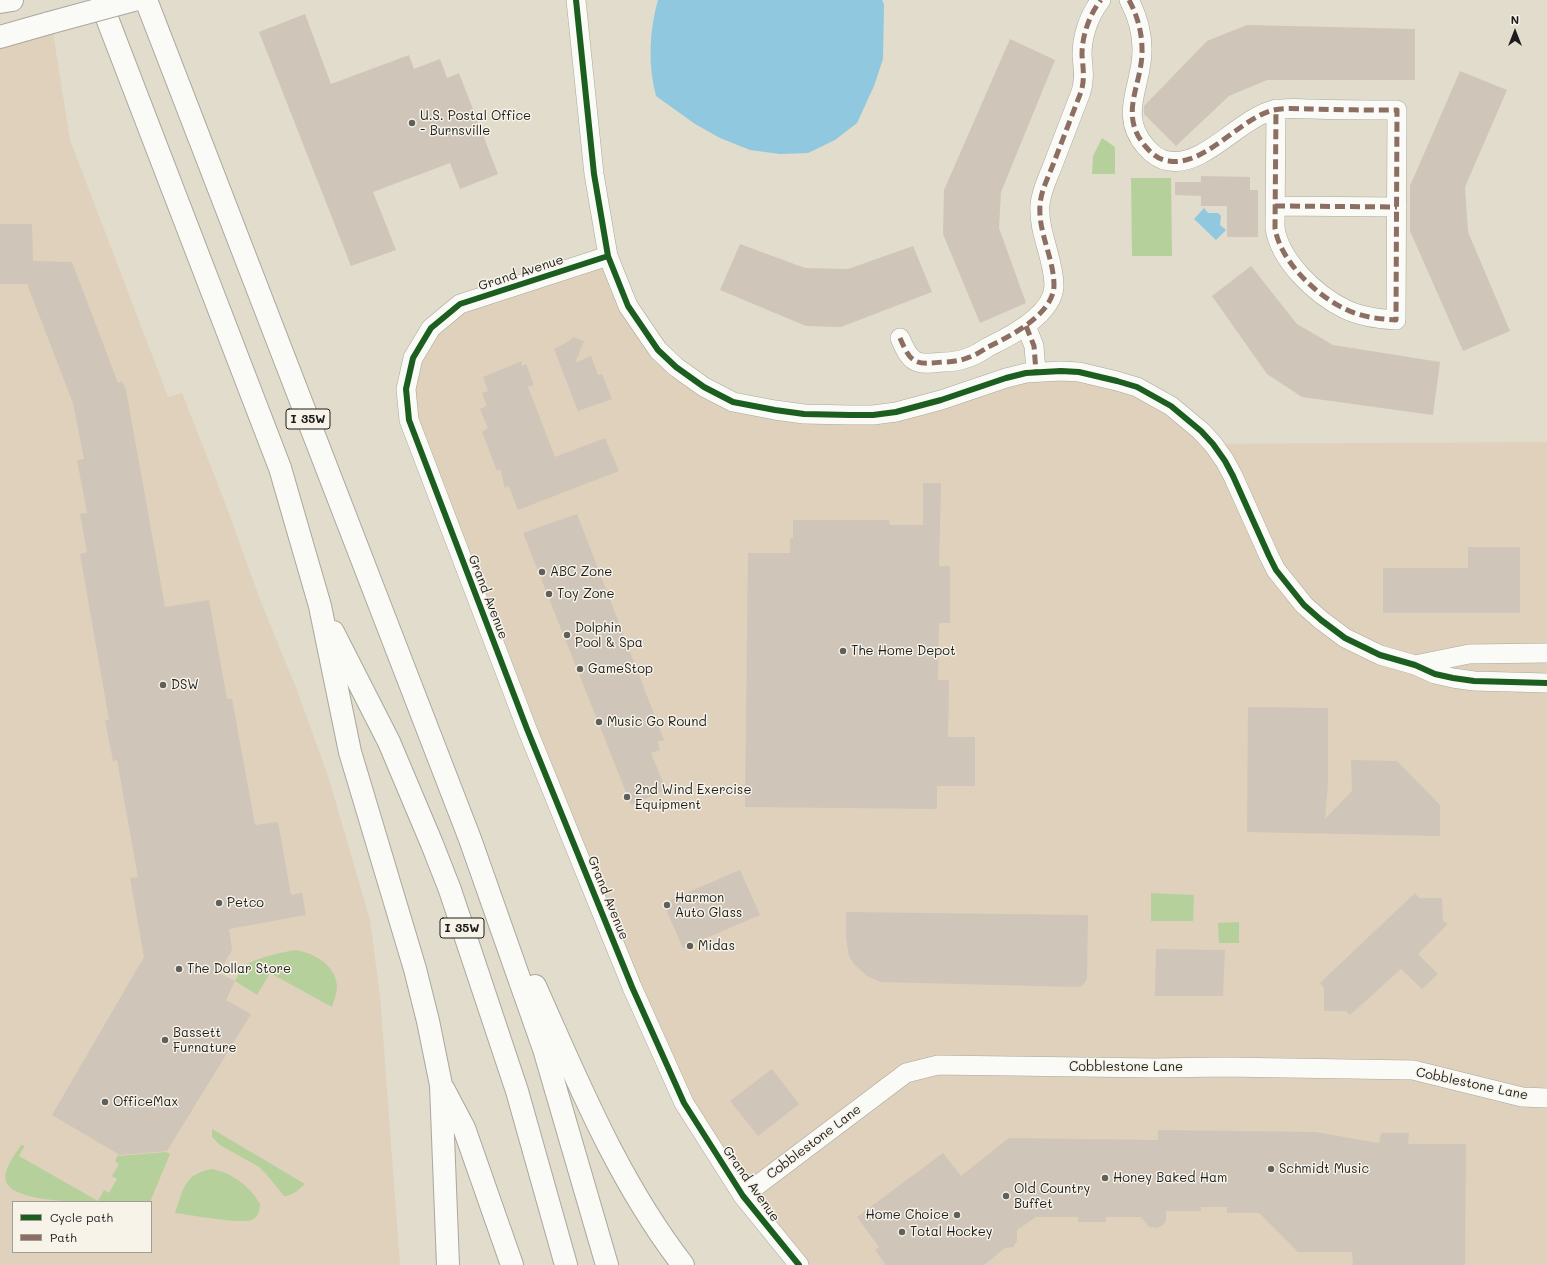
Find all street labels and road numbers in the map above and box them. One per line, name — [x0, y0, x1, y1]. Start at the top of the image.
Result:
street label: Grand Avenue — [476, 252, 566, 294]
road number: I 35W — [286, 409, 330, 429]
street label: Grand Avenue — [465, 553, 511, 641]
street label: Grand Avenue — [584, 854, 632, 942]
road number: I 35W — [440, 918, 484, 938]
street label: Cobblestone Lane — [1069, 1059, 1183, 1075]
street label: Cobblestone Lane — [1415, 1064, 1529, 1104]
street label: Cobblestone Lane — [764, 1101, 864, 1183]
street label: Grand Avenue — [719, 1143, 783, 1225]

